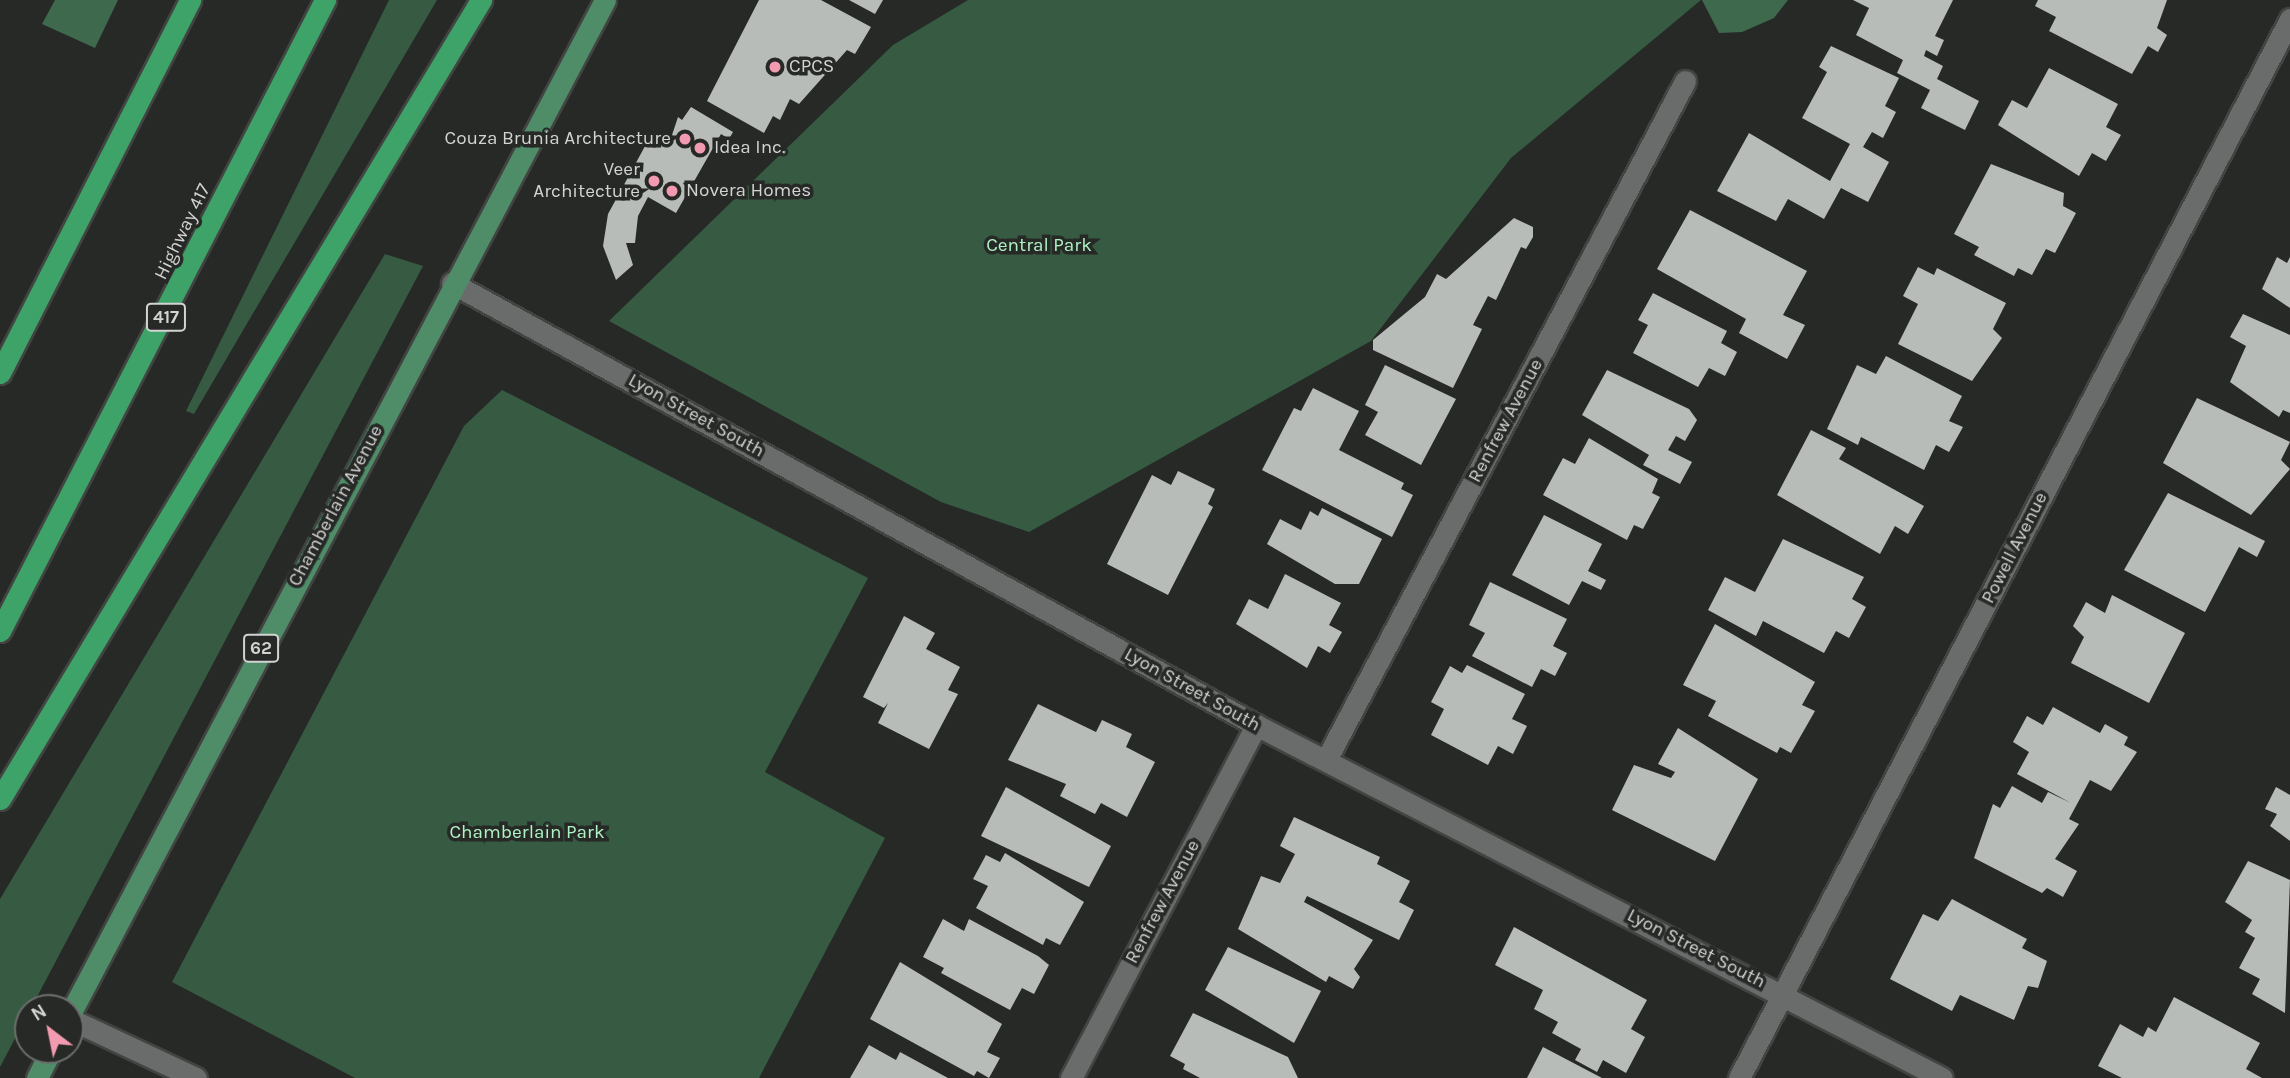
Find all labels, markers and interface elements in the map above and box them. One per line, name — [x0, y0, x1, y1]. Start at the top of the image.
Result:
place label: CPCS — [789, 56, 834, 78]
marker: CPCS — [767, 59, 783, 75]
place label: Couza Brunia Architecture — [445, 128, 671, 150]
marker: Couza Brunia Architecture — [677, 131, 693, 147]
place label: Idea Inc. — [714, 137, 785, 159]
marker: Idea Inc. — [692, 140, 708, 156]
place label: Veer Architecture — [533, 159, 640, 203]
marker: Veer Architecture — [646, 173, 662, 189]
street label: Highway 417 — [150, 180, 216, 284]
place label: Novera Homes — [686, 180, 811, 202]
marker: Novera Homes — [664, 183, 680, 199]
park label: Central Park — [986, 235, 1092, 257]
road number: 417 — [145, 302, 187, 332]
street label: Renfrew Avenue — [1464, 355, 1548, 487]
street label: Lyon Street South — [624, 369, 768, 463]
street label: Chamberlain Avenue — [284, 422, 388, 590]
street label: Powell Avenue — [1977, 488, 2053, 608]
road number: 62 — [242, 634, 280, 662]
street label: Lyon Street South — [1120, 643, 1264, 737]
park label: Chamberlain Park — [449, 822, 605, 844]
street label: Renfrew Avenue — [1121, 836, 1205, 968]
street label: Lyon Street South — [1623, 904, 1769, 994]
north arrow — [14, 994, 84, 1064]
text: N — [27, 1000, 51, 1026]

